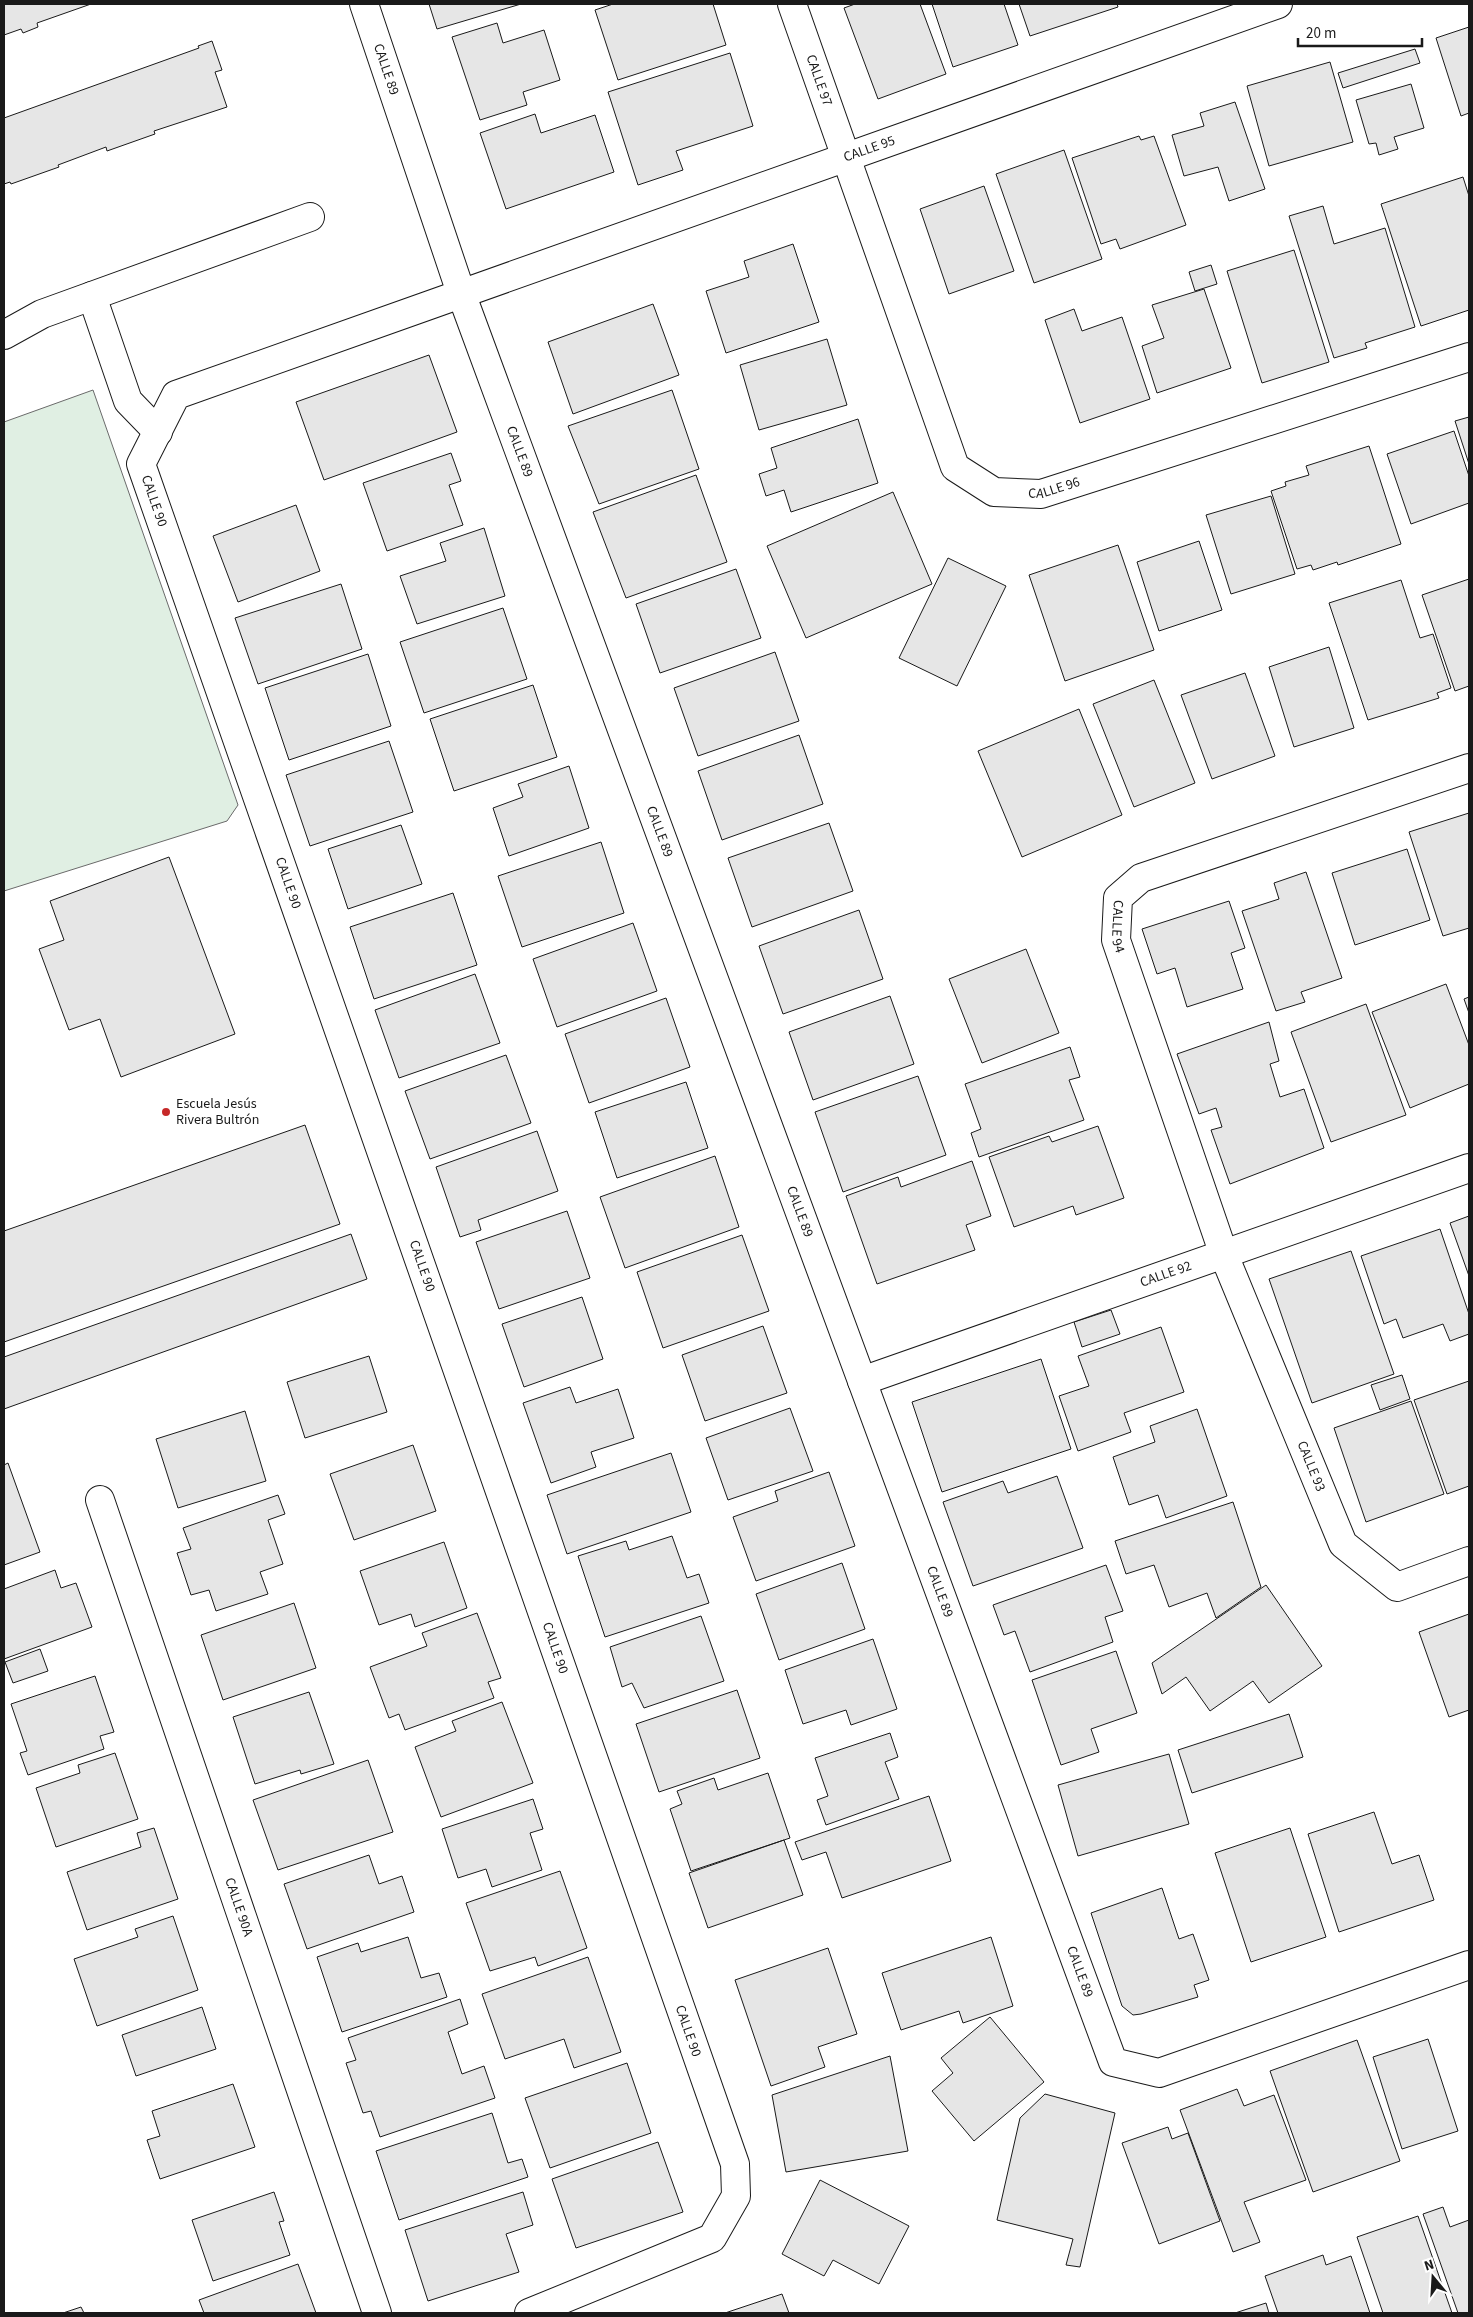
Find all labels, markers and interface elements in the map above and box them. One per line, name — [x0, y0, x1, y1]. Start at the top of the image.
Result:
scale bar — [1298, 15, 1422, 47]
text: 20 m — [1306, 23, 1336, 44]
street label: CALLE 89 — [368, 41, 404, 98]
street label: CALLE 97 — [801, 52, 837, 109]
street label: CALLE 95 — [841, 131, 898, 167]
street label: CALLE 89 — [501, 423, 538, 480]
street label: CALLE 96 — [1028, 472, 1083, 504]
street label: CALLE 90 — [136, 473, 172, 529]
street label: CALLE 89 — [641, 803, 678, 860]
street label: CALLE 90 — [270, 855, 306, 911]
street label: CALLE 94 — [1106, 899, 1130, 956]
place label: Escuela Jesús Rivera Bultrón — [176, 1094, 259, 1130]
marker: Escuela Jesús Rivera Bultrón — [160, 1106, 172, 1118]
street label: CALLE 89 — [781, 1183, 818, 1240]
street label: CALLE 90 — [404, 1238, 440, 1294]
street label: CALLE 92 — [1137, 1256, 1194, 1293]
street label: CALLE 93 — [1292, 1438, 1330, 1495]
street label: CALLE 89 — [921, 1563, 958, 1620]
street label: CALLE 90 — [537, 1620, 573, 1676]
street label: CALLE 90A — [219, 1875, 258, 1939]
street label: CALLE 89 — [1061, 1943, 1098, 2000]
street label: CALLE 90 — [670, 2003, 706, 2059]
north arrow — [1408, 2252, 1458, 2302]
text: N — [1422, 2255, 1437, 2277]

